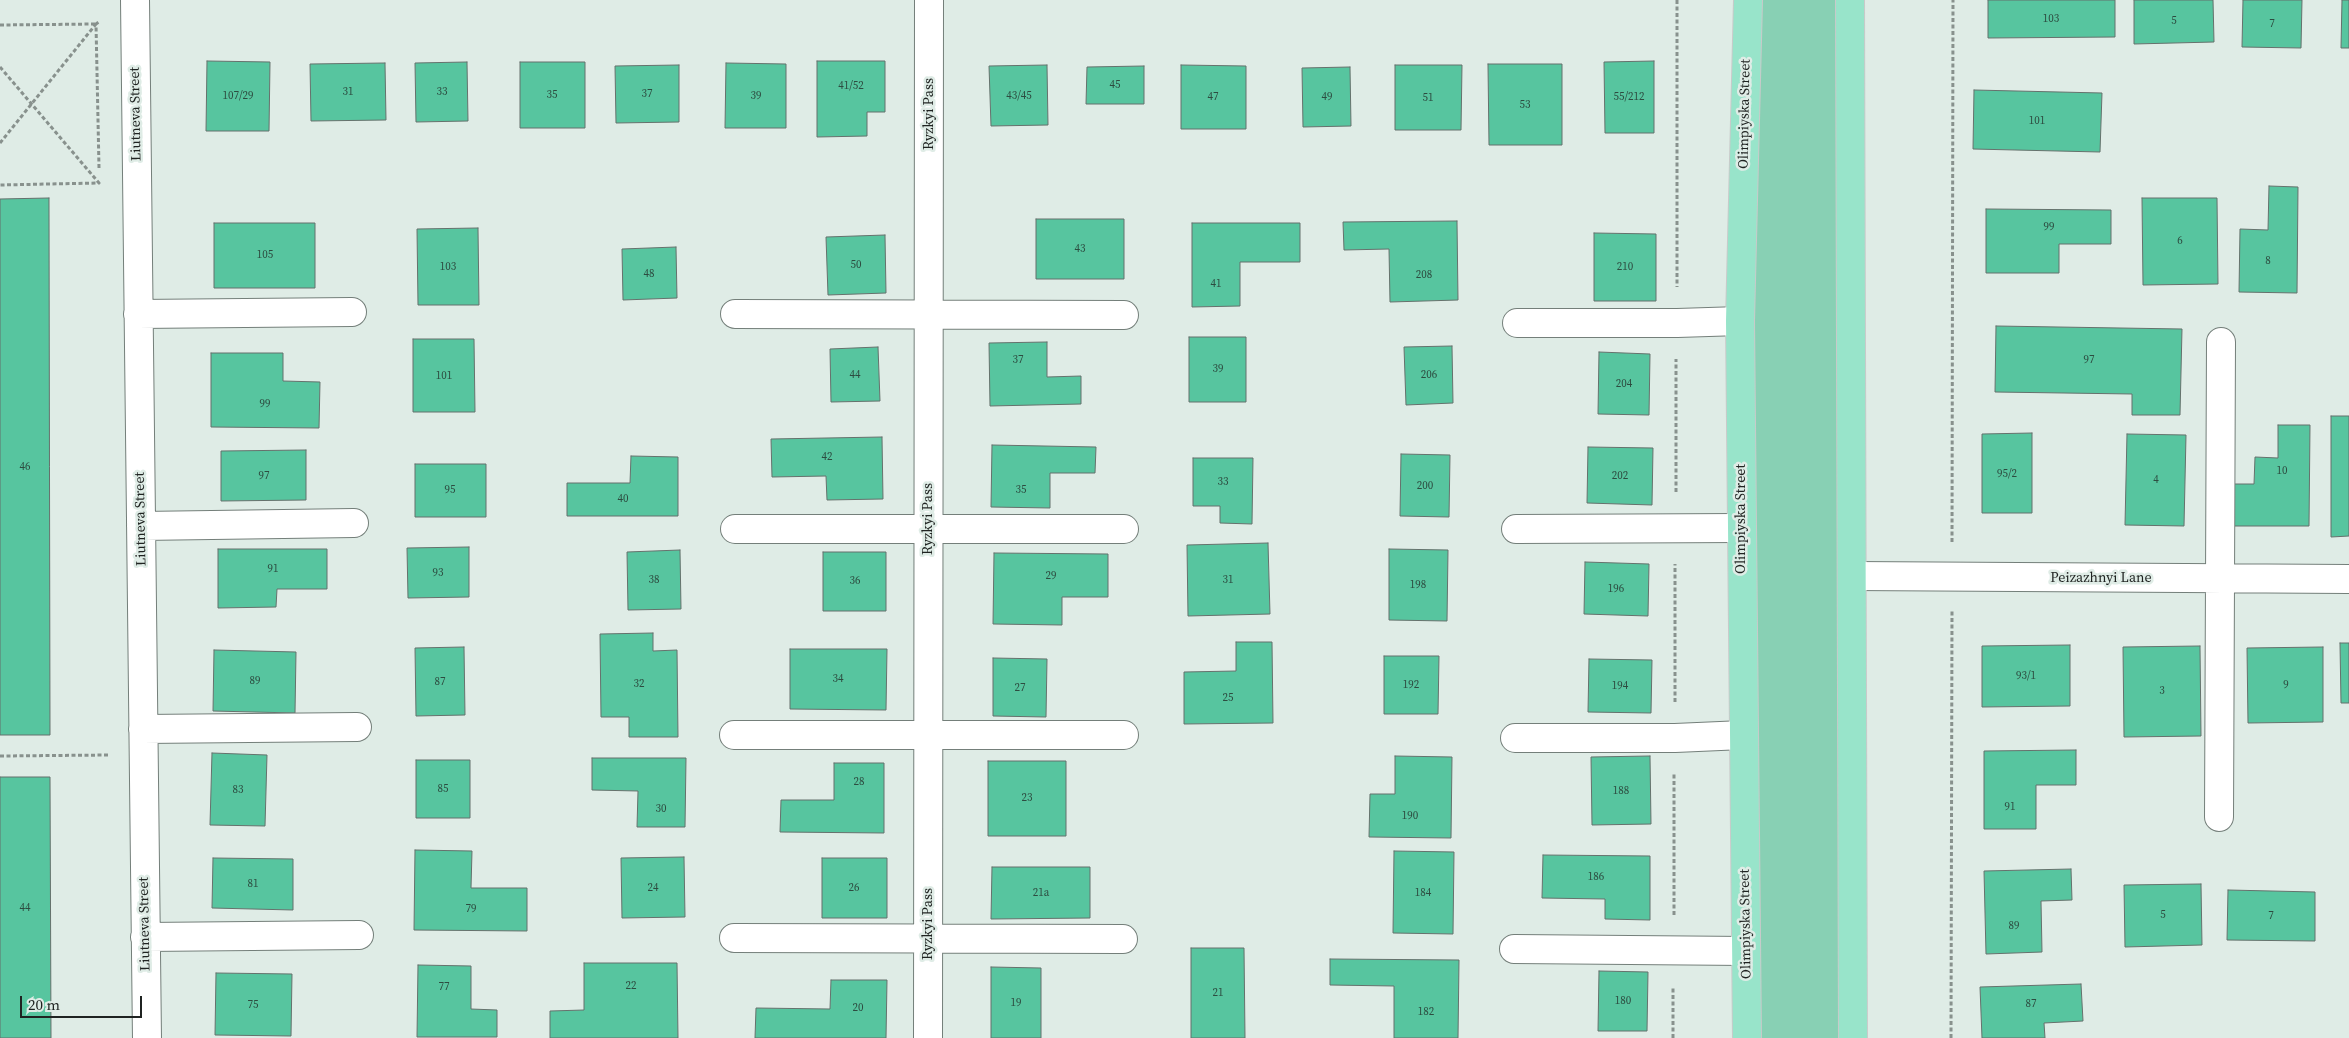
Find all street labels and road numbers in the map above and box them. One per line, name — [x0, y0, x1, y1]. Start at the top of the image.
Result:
street label: Olimpiyska Street — [1736, 59, 1754, 169]
street label: Liutneva Street — [127, 67, 145, 161]
street label: Ryzkyi Pass — [921, 78, 937, 150]
street label: Olimpiyska Street — [1733, 464, 1749, 574]
street label: Liutneva Street — [132, 472, 150, 566]
street label: Ryzkyi Pass — [920, 483, 936, 555]
street label: Peizazhnyi Lane — [2050, 570, 2152, 586]
street label: Olimpiyska Street — [1737, 869, 1755, 979]
street label: Liutneva Street — [136, 877, 154, 971]
street label: Ryzkyi Pass — [920, 888, 936, 960]

